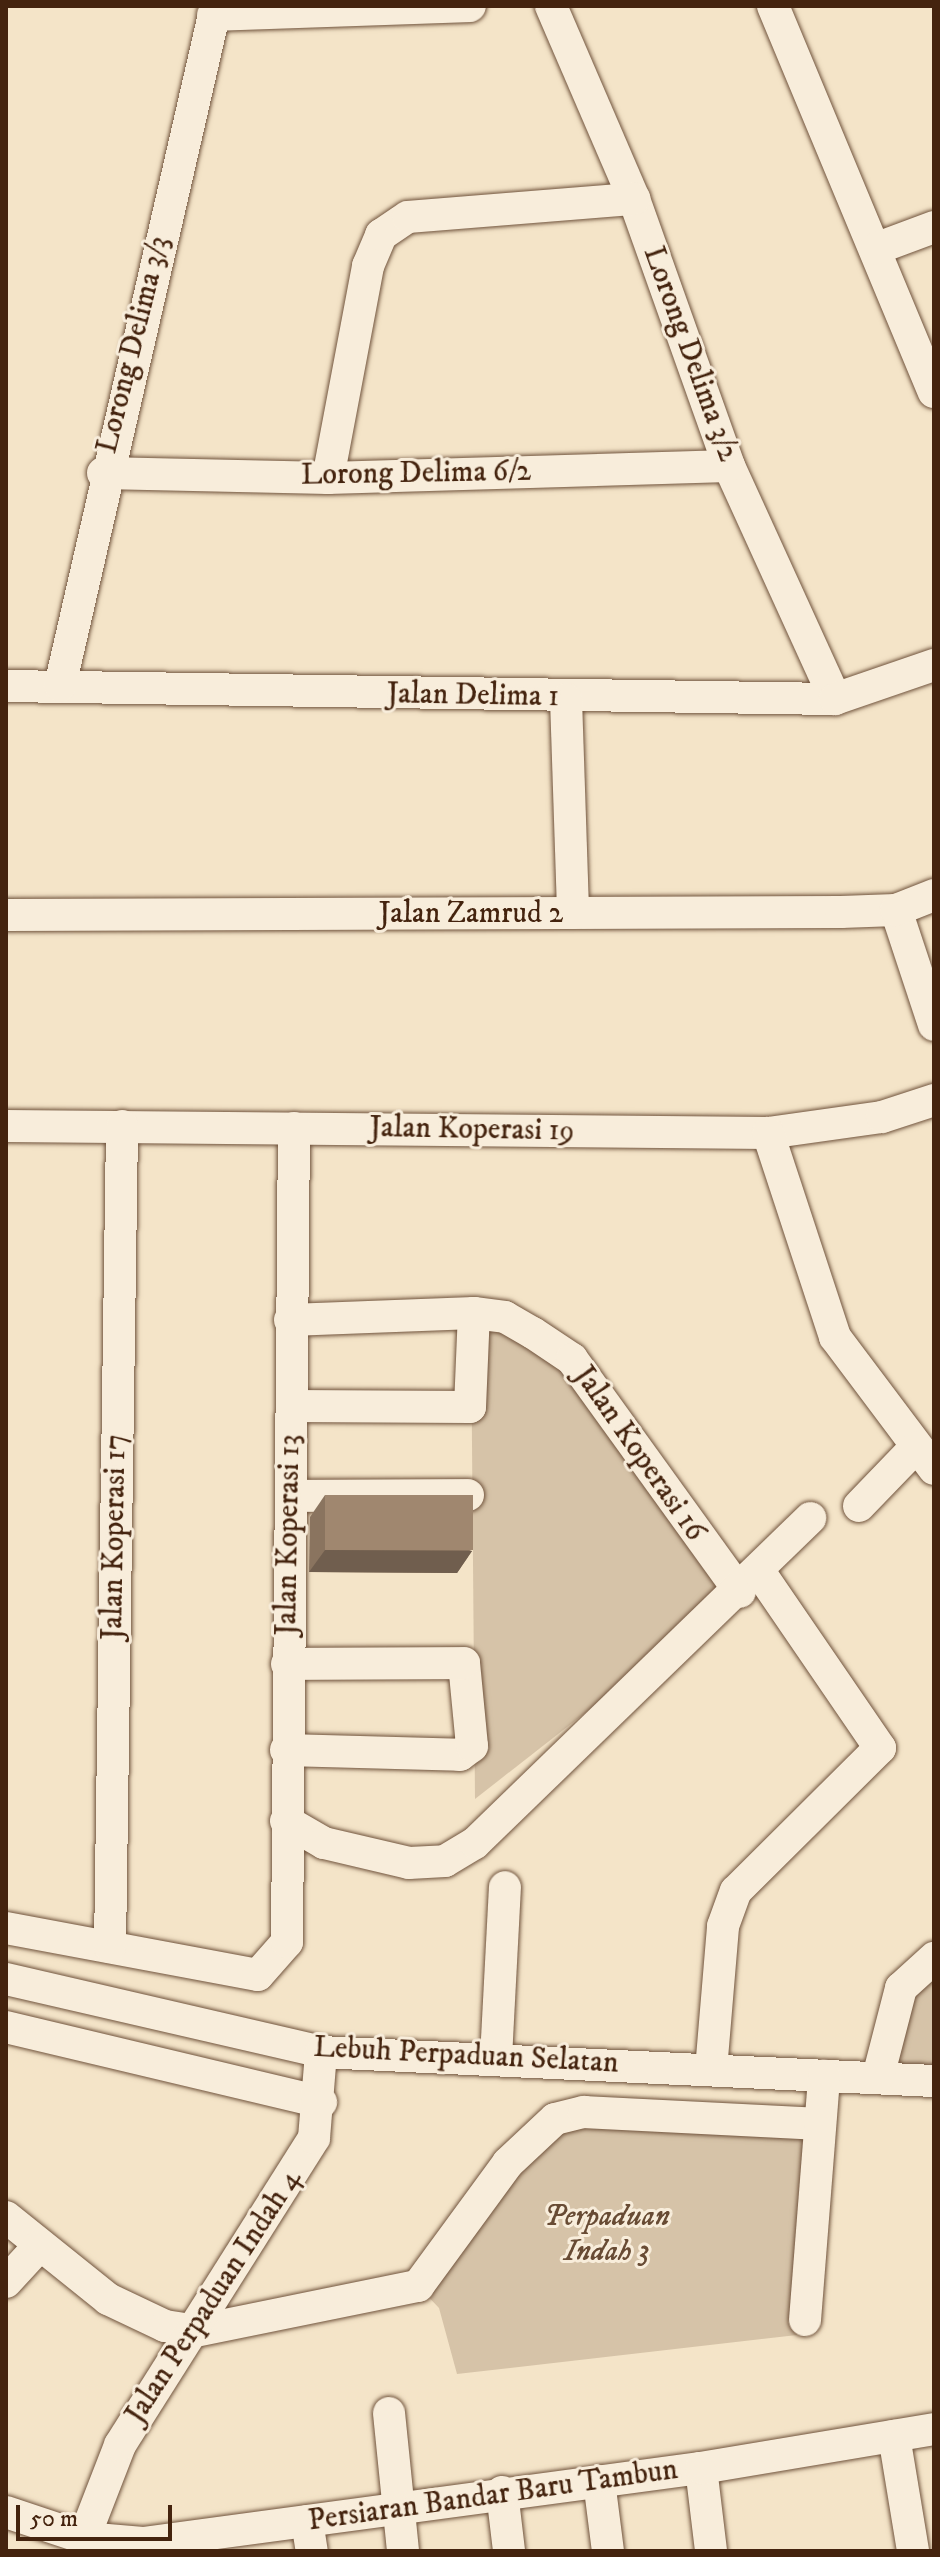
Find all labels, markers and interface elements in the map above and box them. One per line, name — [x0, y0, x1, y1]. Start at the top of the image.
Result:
street label: Lorong Delima 3/3 — [90, 233, 178, 457]
street label: Lorong Delima 3/2 — [634, 242, 746, 466]
street label: Lorong Delima 6/2 — [301, 454, 531, 494]
street label: Jalan Delima 1 — [387, 677, 559, 715]
street label: Jalan Zamrud 2 — [379, 896, 563, 932]
street label: Jalan Koperasi 19 — [369, 1110, 575, 1150]
street label: Jalan Koperasi 16 — [565, 1360, 713, 1548]
street label: Jalan Koperasi 17 — [95, 1434, 135, 1640]
street label: Jalan Koperasi 13 — [269, 1434, 309, 1636]
street label: Lebuh Perpaduan Selatan — [313, 2030, 619, 2082]
street label: Jalan Perpaduan Indah 4 — [118, 2163, 310, 2431]
park label: Perpaduan Indah 3 — [544, 2199, 670, 2270]
street label: Persiaran Bandar Baru Tambun — [306, 2452, 680, 2540]
scale bar — [20, 2489, 176, 2539]
text: 50 m — [30, 2504, 78, 2534]

